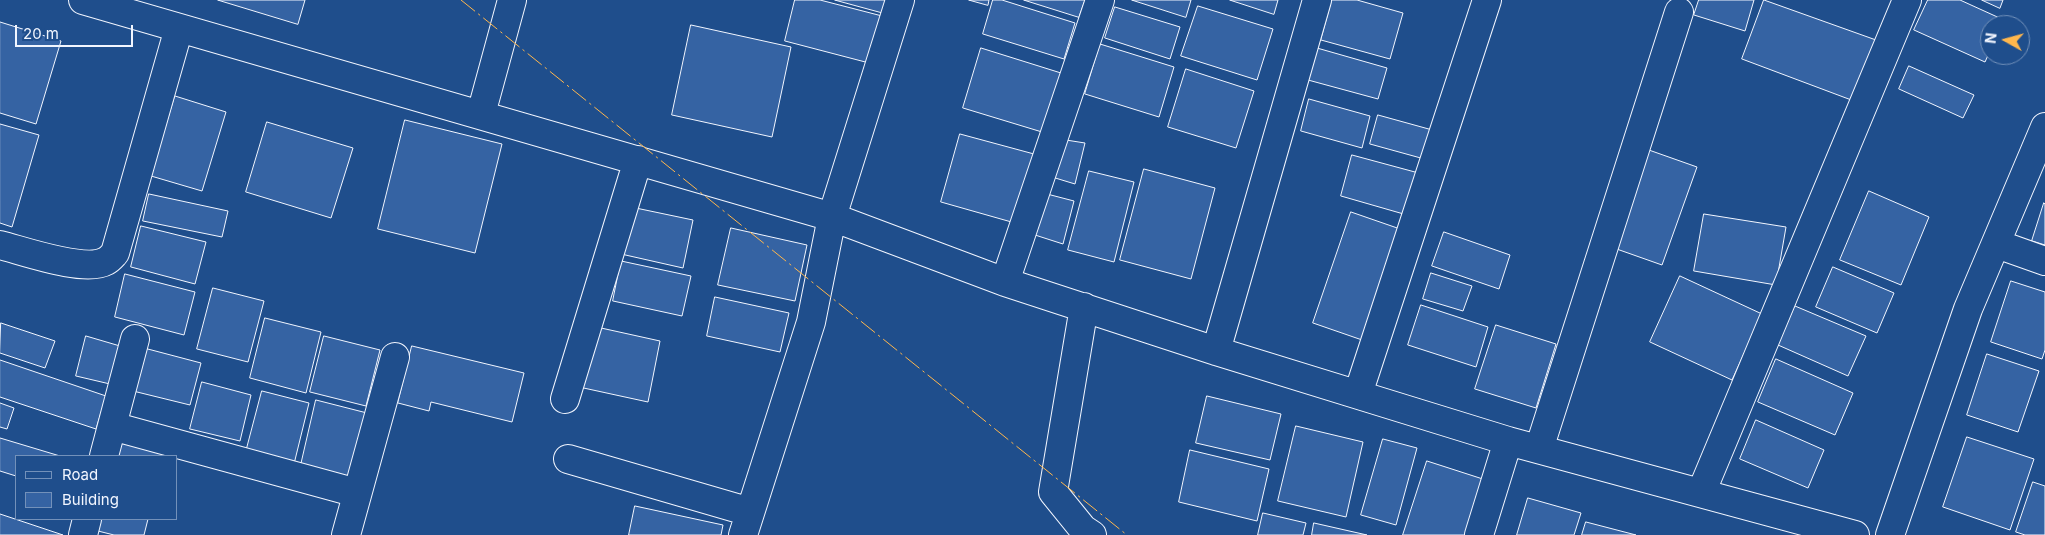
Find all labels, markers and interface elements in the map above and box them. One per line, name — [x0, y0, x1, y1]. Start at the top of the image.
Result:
scale bar — [18, 15, 135, 47]
north arrow — [1980, 15, 2030, 65]
text: 20 m — [23, 24, 59, 43]
text: N — [1982, 32, 2000, 45]
legend — [15, 455, 178, 520]
text: Road — [62, 465, 98, 484]
text: Building — [62, 490, 119, 509]

